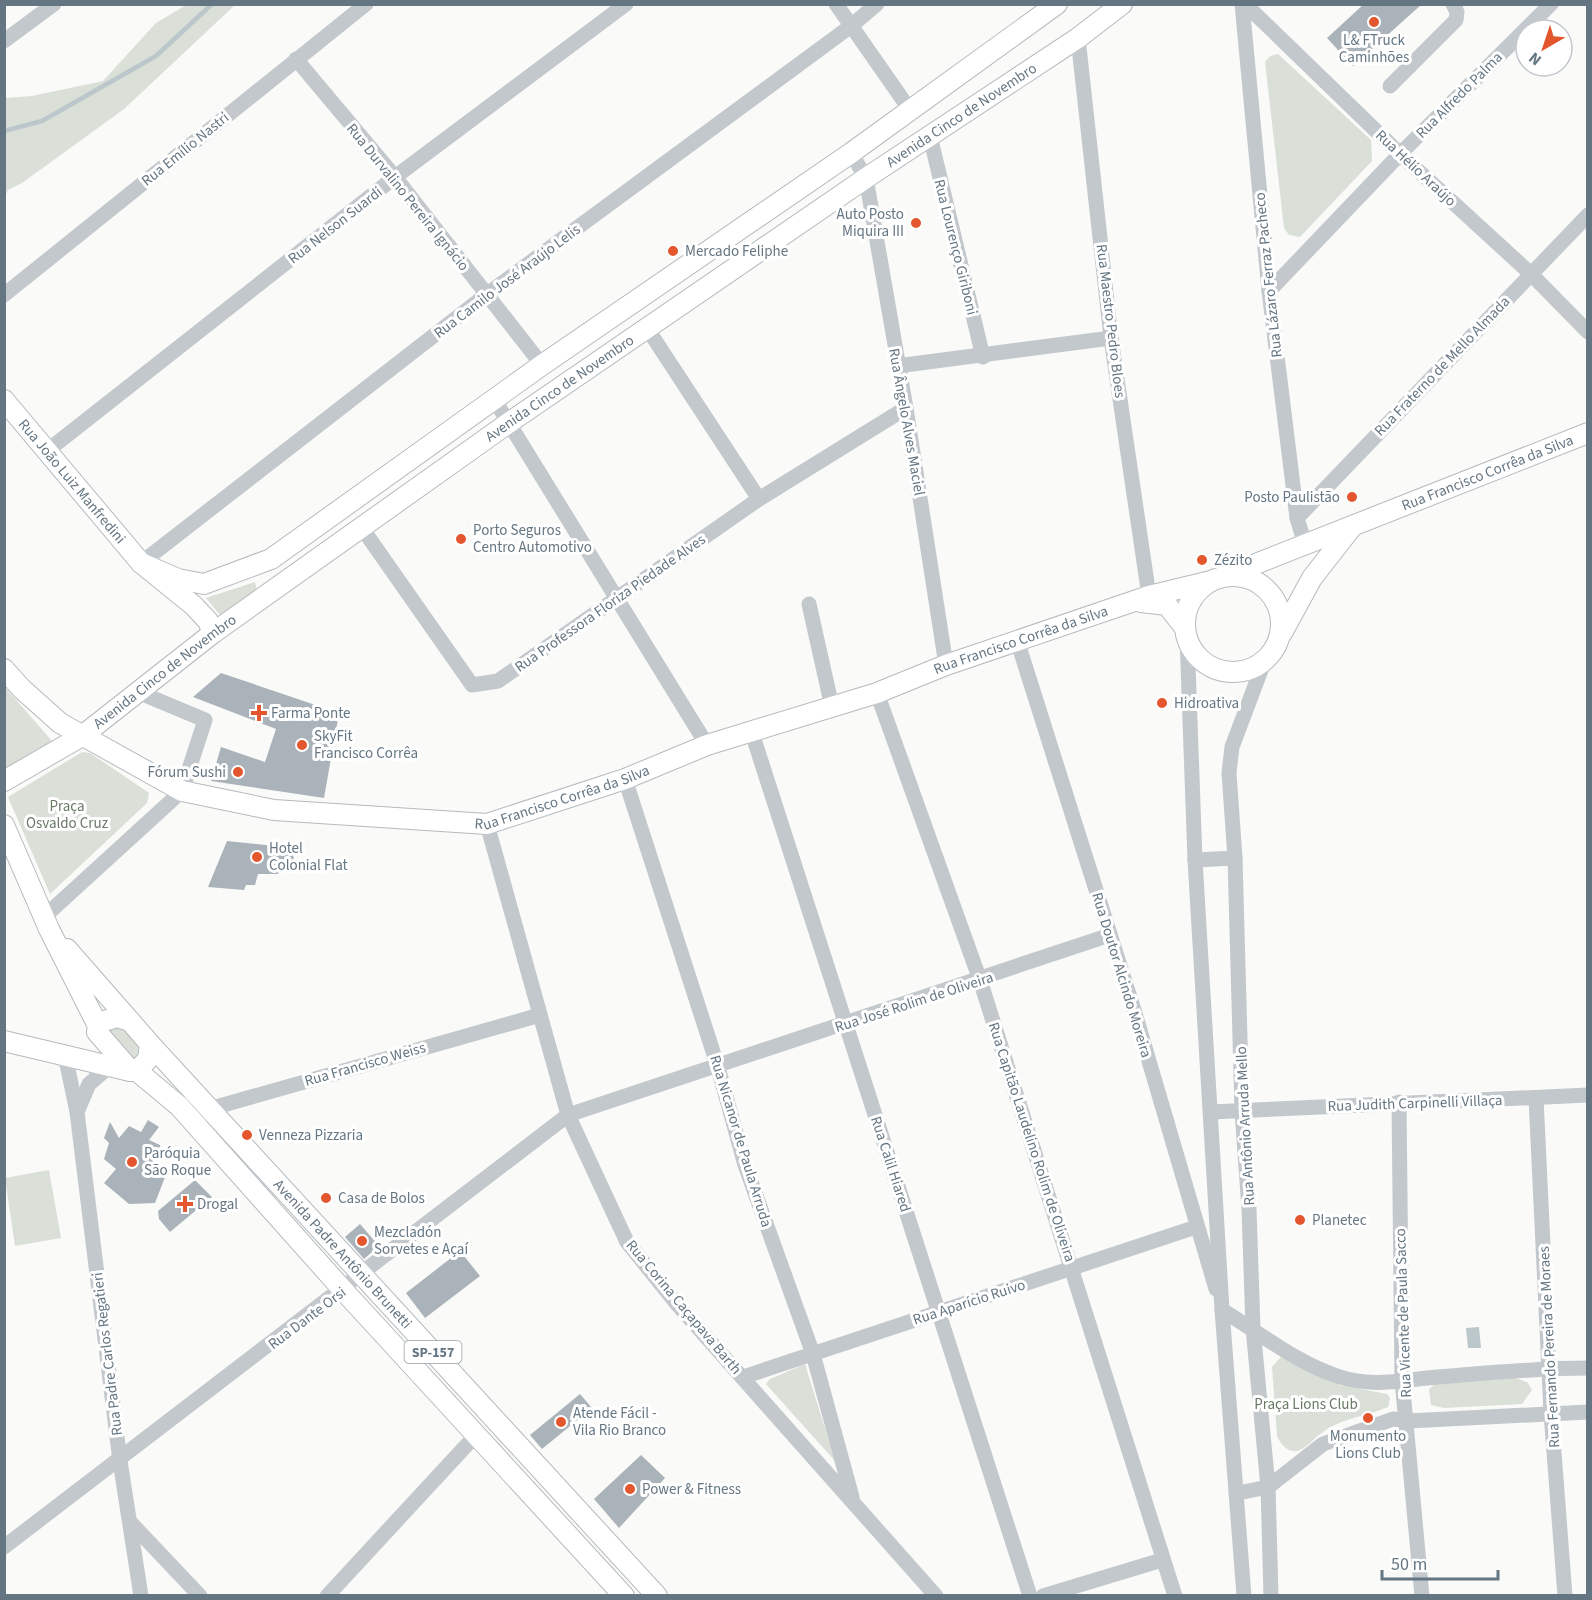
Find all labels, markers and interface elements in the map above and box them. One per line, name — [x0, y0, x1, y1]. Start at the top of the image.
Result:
marker: L& FTruck Caminhões — [1367, 15, 1381, 29]
north arrow — [1514, 18, 1574, 78]
place label: L& FTruck Caminhões — [1339, 30, 1409, 68]
street label: Rua Alfredo Palma — [1411, 47, 1507, 143]
text: N — [1524, 47, 1546, 71]
street label: Avenida Cinco de Novembro — [882, 58, 1041, 173]
street label: Rua Emílio Nastri — [137, 108, 234, 191]
street label: Rua Durvalino Pereira Ignácio — [341, 119, 474, 276]
street label: Rua Hélio Araújo — [1371, 125, 1461, 211]
street label: Rua Lourenço Giriboni — [928, 177, 983, 317]
street label: Rua Nelson Suardi — [284, 182, 387, 269]
street label: Rua Lázaro Ferraz Pacheco — [1249, 191, 1288, 359]
place label: Auto Posto Miquira III — [837, 204, 904, 242]
marker: Auto Posto Miquira III — [909, 216, 923, 230]
street label: Rua Camilo José Araújo Lelis — [430, 219, 585, 343]
place label: Mercado Feliphe — [685, 241, 788, 262]
street label: Rua Maestro Pedro Bloes — [1091, 243, 1130, 399]
marker: Mercado Feliphe — [666, 244, 680, 258]
street label: Rua Fraterno de Mello Almada — [1370, 292, 1515, 441]
street label: Avenida Cinco de Novembro — [481, 330, 638, 447]
street label: Rua Ângelo Alves Maciel — [883, 347, 930, 498]
street label: Rua João Luiz Manfredini — [13, 415, 130, 548]
street label: Rua Francisco Corrêa da Silva — [1399, 430, 1577, 516]
place label: Posto Paulistão — [1244, 487, 1340, 508]
marker: Posto Paulistão — [1345, 490, 1359, 504]
place label: Porto Seguros Centro Automotivo — [473, 520, 592, 558]
street label: Rua Professora Floriza Piedade Alves — [511, 529, 710, 678]
marker: Porto Seguros Centro Automotivo — [454, 532, 468, 546]
place label: Zézito — [1214, 550, 1252, 571]
marker: Zézito — [1195, 553, 1209, 567]
street label: Rua Francisco Corrêa da Silva — [930, 601, 1111, 680]
street label: Avenida Cinco de Novembro — [89, 609, 241, 734]
place label: Hidroativa — [1174, 693, 1239, 714]
marker: Hidroativa — [1155, 696, 1169, 710]
place label: Farma Ponte — [271, 703, 350, 724]
marker: Farma Ponte — [252, 706, 266, 720]
place label: SkyFit Francisco Corrêa — [314, 726, 418, 764]
marker: SkyFit Francisco Corrêa — [295, 738, 309, 752]
street label: Rua Francisco Corrêa da Silva — [474, 760, 653, 836]
place label: Fórum Sushi — [148, 762, 226, 783]
marker: Fórum Sushi — [231, 765, 245, 779]
park label: Praça Osvaldo Cruz — [26, 796, 108, 834]
place label: Hotel Colonial Flat — [269, 838, 348, 876]
marker: Hotel Colonial Flat — [250, 850, 264, 864]
street label: Rua Doutor Alcindo Moreira — [1086, 890, 1157, 1060]
street label: Rua José Rolim de Oliveira — [832, 967, 996, 1038]
street label: Rua Capitão Laudelino Rolim de Oliveira — [983, 1020, 1080, 1265]
street label: Rua Francisco Weiss — [302, 1037, 428, 1092]
street label: Rua Antônio Arruda Mello — [1231, 1046, 1260, 1206]
street label: Rua Nicanor de Paula Arruda — [704, 1053, 777, 1230]
street label: Rua Judith Carpinelli Villaça — [1327, 1090, 1503, 1117]
street label: Rua Calil Hiared — [865, 1114, 916, 1215]
place label: Venneza Pizzaria — [259, 1125, 363, 1146]
marker: Venneza Pizzaria — [240, 1128, 254, 1142]
place label: Paróquia São Roque — [144, 1143, 211, 1181]
marker: Paróquia São Roque — [125, 1155, 139, 1169]
street label: Avenida Padre Antônio Brunetti — [268, 1175, 417, 1334]
place label: Casa de Bolos — [338, 1188, 425, 1209]
marker: Casa de Bolos — [319, 1191, 333, 1205]
place label: Drogal — [197, 1194, 238, 1215]
marker: Drogal — [178, 1197, 192, 1211]
place label: Planetec — [1312, 1210, 1367, 1231]
marker: Planetec — [1293, 1213, 1307, 1227]
place label: Mezcladón Sorvetes e Açaí — [374, 1222, 469, 1260]
street label: Rua Vicente de Paula Sacco — [1390, 1228, 1417, 1398]
marker: Mezcladón Sorvetes e Açaí — [355, 1234, 369, 1248]
street label: Rua Corina Caçapava Barth — [621, 1236, 746, 1379]
street label: Rua Fernando Pereira de Moraes — [1534, 1246, 1565, 1448]
street label: Rua Padre Carlos Regatieri — [87, 1271, 128, 1437]
street label: Rua Aparício Ruivo — [910, 1274, 1028, 1331]
street label: Rua Dante Orsi — [264, 1282, 351, 1355]
road number: SP-157 — [404, 1341, 462, 1363]
park label: Praça Lions Club — [1254, 1394, 1358, 1415]
place label: Atende Fácil - Vila Rio Branco — [573, 1403, 666, 1441]
marker: Monumento Lions Club — [1361, 1411, 1375, 1425]
marker: Atende Fácil - Vila Rio Branco — [554, 1415, 568, 1429]
place label: Monumento Lions Club — [1330, 1426, 1406, 1464]
place label: Power & Fitness — [642, 1479, 741, 1500]
marker: Power & Fitness — [623, 1482, 637, 1496]
scale bar — [1382, 1543, 1498, 1581]
text: 50 m — [1391, 1552, 1427, 1577]

